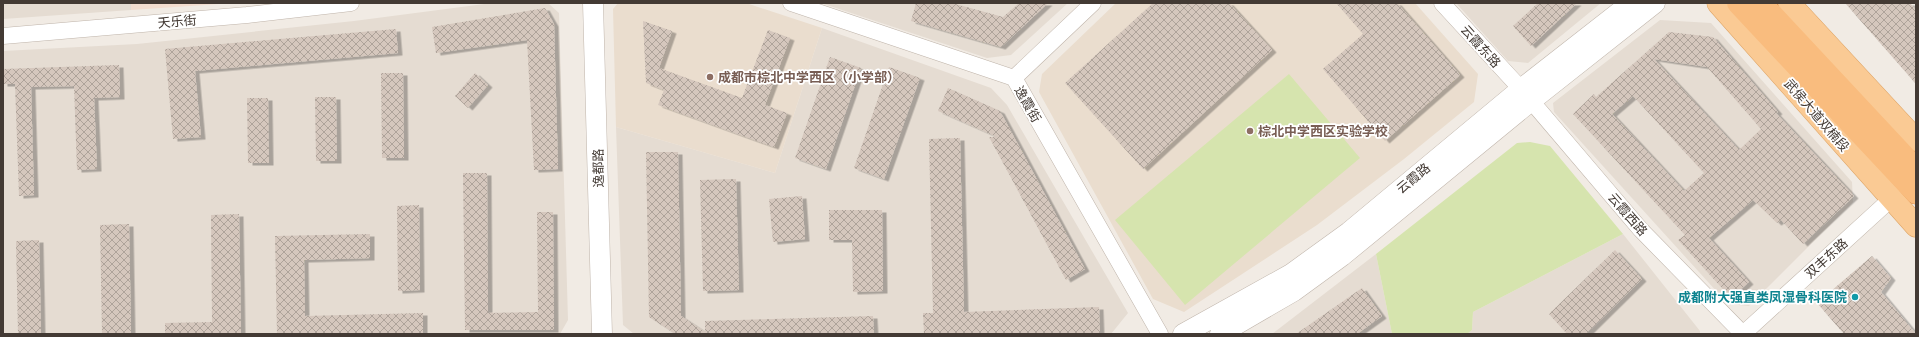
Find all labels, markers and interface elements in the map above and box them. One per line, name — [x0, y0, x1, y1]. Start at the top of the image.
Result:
street label: 天乐街 — [157, 11, 197, 32]
street label: 云霞东路 — [1457, 21, 1504, 71]
place label: 成都市棕北中学西区（小学部） — [718, 69, 900, 86]
marker: 成都市棕北中学西区（小学部） — [705, 72, 715, 82]
street label: 武侯大道双楠段 — [1780, 75, 1853, 155]
street label: 逸霞街 — [1010, 83, 1045, 125]
place label: 棕北中学西区实验学校 — [1258, 123, 1388, 140]
marker: 棕北中学西区实验学校 — [1245, 126, 1255, 136]
street label: 逸都路 — [590, 148, 607, 188]
street label: 云霞路 — [1393, 159, 1434, 197]
street label: 云霞西路 — [1604, 189, 1651, 240]
street label: 双丰东路 — [1801, 235, 1851, 282]
place label: 成都附大强直类凤湿骨科医院 — [1678, 289, 1847, 306]
marker: 成都附大强直类凤湿骨科医院 — [1850, 292, 1860, 302]

